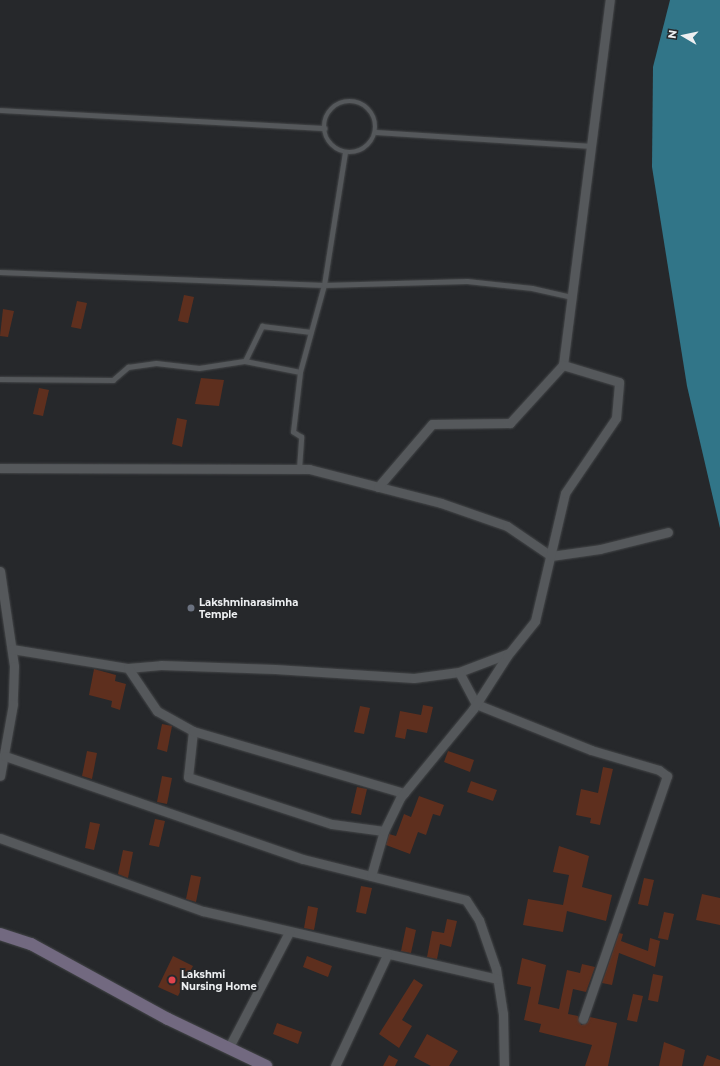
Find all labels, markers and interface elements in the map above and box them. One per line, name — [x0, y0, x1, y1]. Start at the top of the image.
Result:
north arrow — [664, 16, 704, 56]
text: N — [665, 29, 680, 40]
place label: Lakshminarasimha Temple — [199, 596, 298, 620]
marker: Lakshminarasimha Temple — [186, 603, 196, 613]
place label: Lakshmi Nursing Home — [181, 968, 257, 992]
marker: Lakshmi Nursing Home — [166, 974, 178, 986]

